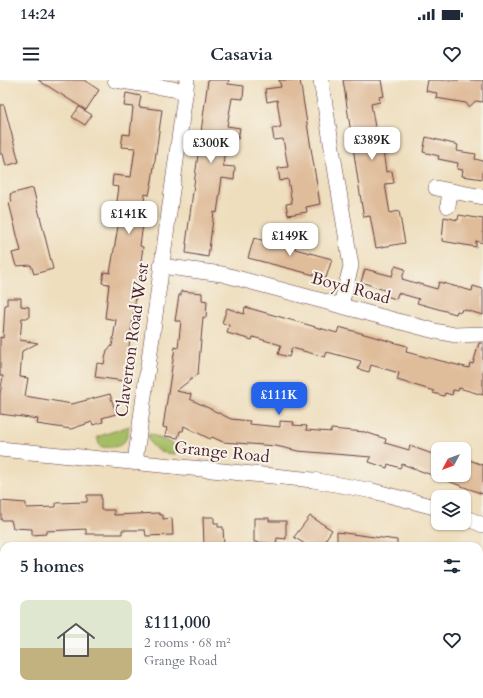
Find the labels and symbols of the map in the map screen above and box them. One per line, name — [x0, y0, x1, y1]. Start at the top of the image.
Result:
pin: £389K — [344, 127, 400, 161]
pin: £300K — [183, 130, 239, 164]
pin: £141K — [101, 201, 157, 235]
pin: £149K — [262, 223, 318, 257]
street label: Claverton Road West — [110, 261, 154, 419]
street label: Boyd Road — [309, 266, 393, 310]
pin: £111K — [251, 382, 307, 416]
street label: Grange Road — [173, 436, 271, 468]
north arrow — [431, 442, 471, 482]

